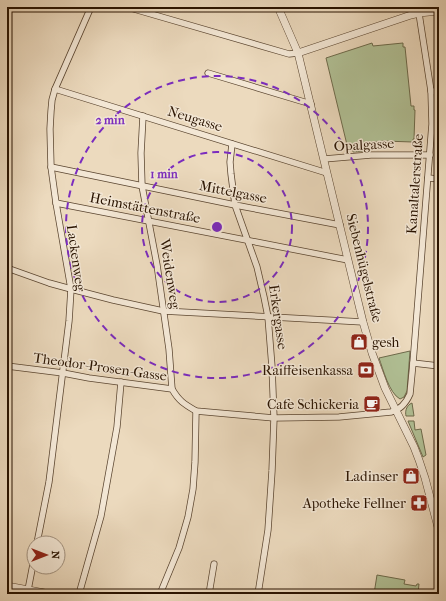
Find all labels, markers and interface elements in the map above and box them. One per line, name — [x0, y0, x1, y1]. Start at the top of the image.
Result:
street label: Neugasse — [166, 103, 225, 135]
text: 2 min — [95, 113, 126, 127]
street label: Kanaltalerstraße — [403, 133, 427, 235]
street label: Opalgasse — [333, 135, 395, 155]
text: 1 min — [150, 167, 179, 181]
street label: Mittelgasse — [198, 177, 268, 207]
street label: Heimstättenstraße — [88, 189, 202, 227]
street label: Siebenhügelstraße — [342, 212, 386, 324]
centre of rings — [210, 220, 224, 234]
street label: Lackenweg — [63, 223, 89, 293]
street label: Weidenweg — [156, 237, 184, 311]
street label: Erkergasse — [265, 283, 291, 351]
shop icon: gesh — [349, 332, 369, 352]
place label: gesh — [372, 334, 400, 351]
street label: Theodor-Prosen-Gasse — [32, 349, 168, 385]
bank icon: Raiffeisenkassa — [356, 360, 376, 380]
place label: Raiffeisenkassa — [262, 362, 354, 379]
cafe icon: Cafe Schickeria — [362, 394, 382, 414]
place label: Cafe Schickeria — [267, 396, 360, 413]
shop icon: Ladinser — [401, 466, 421, 486]
place label: Ladinser — [345, 468, 398, 485]
pharmacy icon: Apotheke Fellner — [409, 493, 429, 513]
place label: Apotheke Fellner — [302, 495, 406, 512]
north arrow — [26, 535, 66, 575]
text: N — [49, 551, 62, 560]

